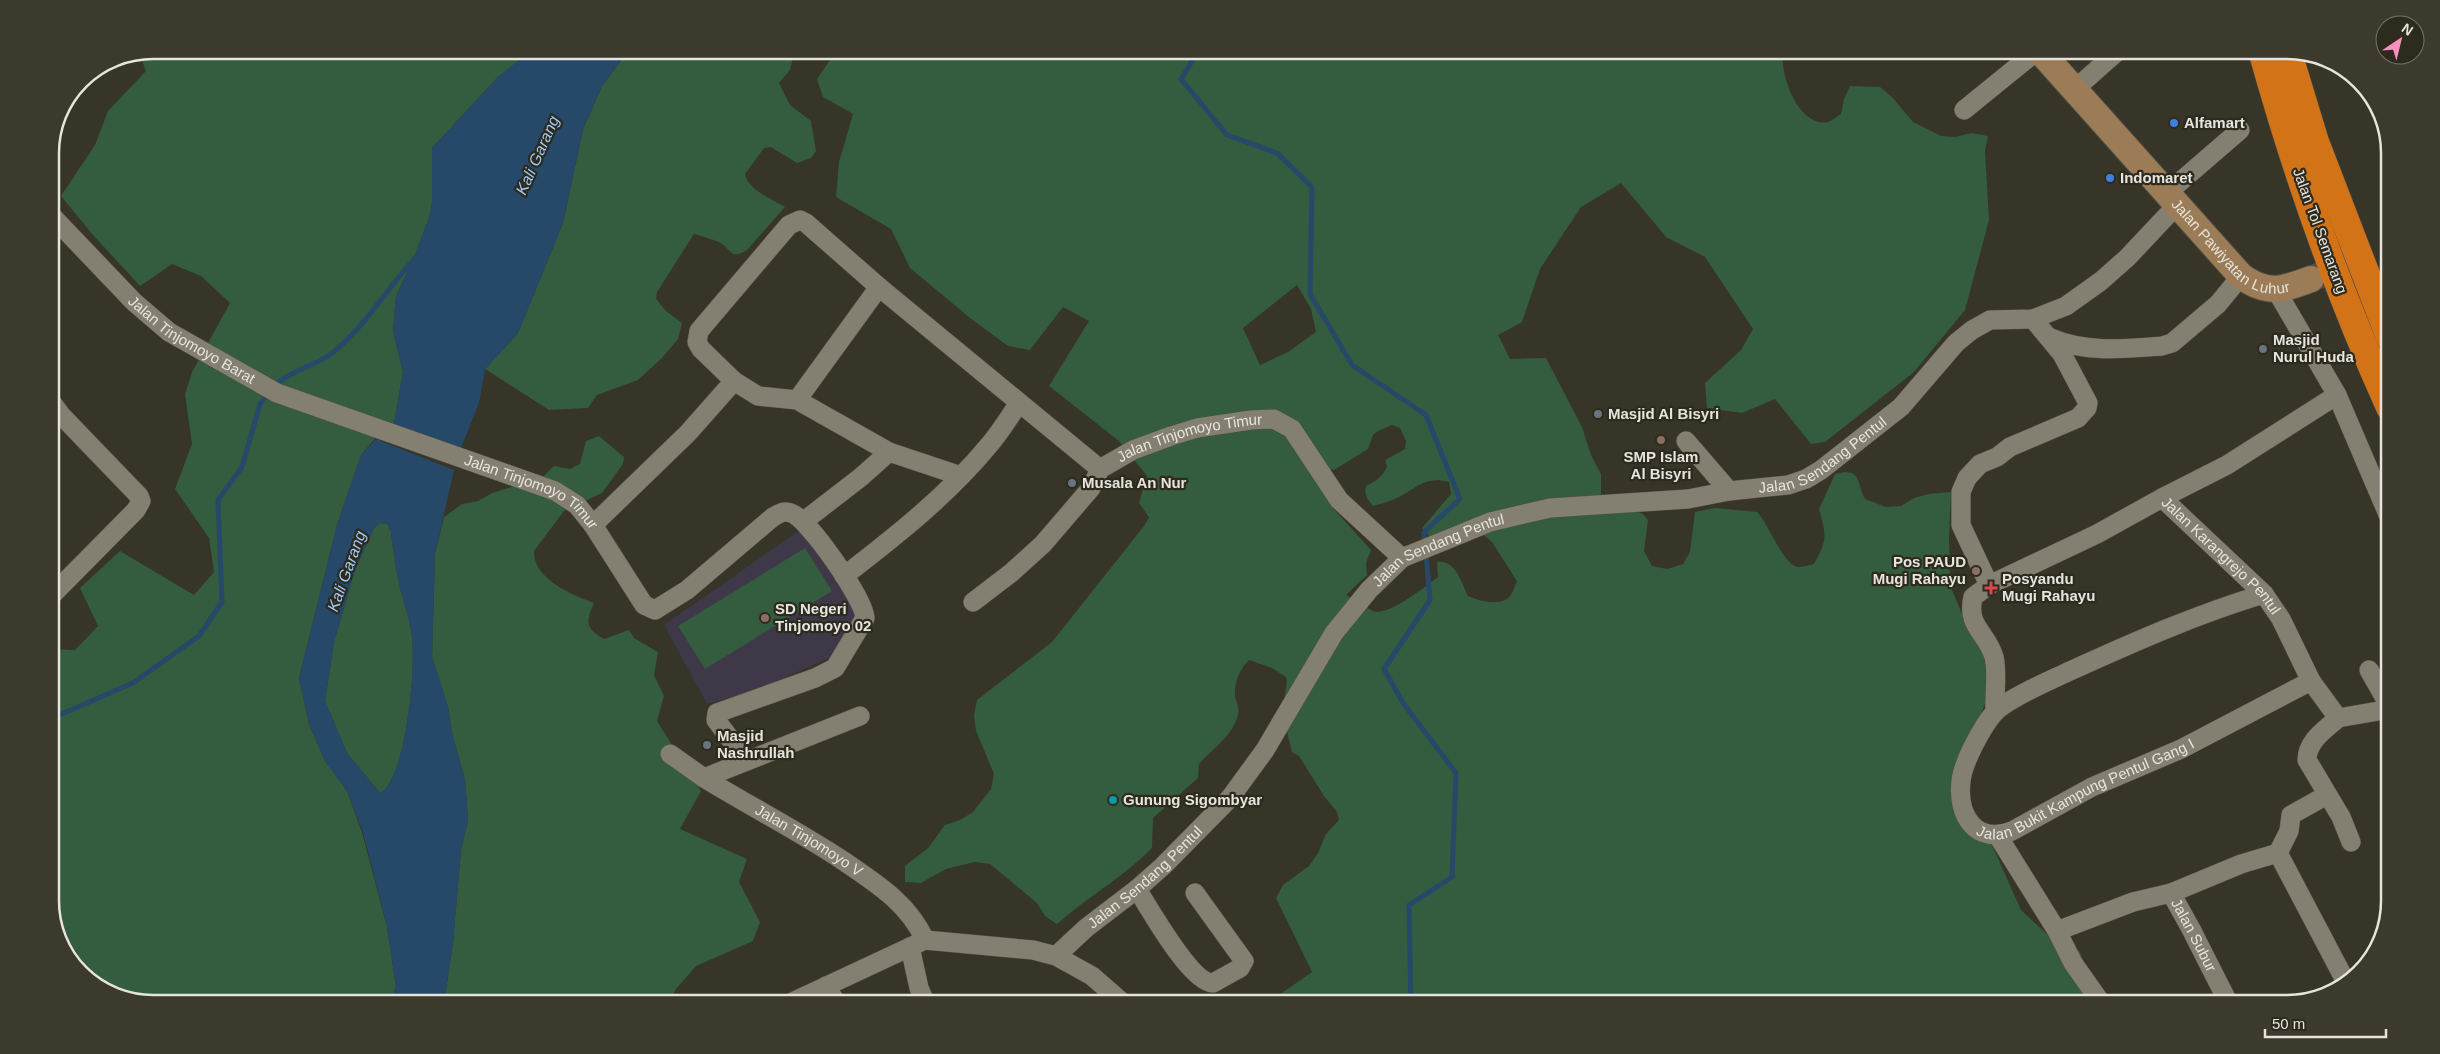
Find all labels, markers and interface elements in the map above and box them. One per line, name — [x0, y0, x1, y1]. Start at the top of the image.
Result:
north arrow — [2375, 15, 2425, 65]
text: N — [2399, 20, 2416, 39]
water label: Kali Garang — [513, 113, 562, 197]
place label: Alfamart — [2184, 114, 2245, 131]
marker: Alfamart — [2168, 117, 2180, 129]
street label: Jalan Tol Semarang — [2290, 166, 2351, 296]
place label: Indomaret — [2120, 169, 2193, 186]
marker: Indomaret — [2104, 172, 2116, 184]
street label: Jalan Pawiyatan Luhur — [2168, 195, 2291, 297]
street label: Jalan Tinjomoyo Barat — [125, 292, 259, 387]
place label: Masjid Nurul Huda — [2273, 331, 2354, 365]
marker: Masjid Nurul Huda — [2257, 343, 2269, 355]
place label: Masjid Al Bisyri — [1608, 405, 1719, 422]
marker: Masjid Al Bisyri — [1592, 408, 1604, 420]
street label: Jalan Tinjomoyo Timur — [1114, 411, 1262, 465]
street label: Jalan Sendang Pentul — [1758, 413, 1889, 496]
marker: SMP Islam Al Bisyri — [1655, 434, 1667, 446]
place label: SMP Islam Al Bisyri — [1624, 448, 1698, 482]
street label: Jalan Tinjomoyo Timur — [462, 451, 602, 532]
place label: Musala An Nur — [1082, 474, 1187, 491]
marker: Musala An Nur — [1066, 477, 1078, 489]
street label: Jalan Karangrejo Pentul — [2158, 493, 2284, 617]
street label: Jalan Sendang Pentul — [1369, 510, 1506, 590]
water label: Kali Garang — [324, 528, 369, 614]
place label: Pos PAUD Mugi Rahayu — [1873, 553, 1966, 587]
marker: Pos PAUD Mugi Rahayu — [1970, 565, 1982, 577]
place label: Posyandu Mugi Rahayu — [2002, 570, 2095, 604]
marker: Posyandu Mugi Rahayu — [1984, 581, 1998, 595]
place label: SD Negeri Tinjomoyo 02 — [775, 600, 871, 634]
marker: SD Negeri Tinjomoyo 02 — [759, 612, 771, 624]
place label: Masjid Nashrullah — [717, 727, 795, 761]
street label: Jalan Bukit Kampung Pentul Gang I — [1974, 735, 2197, 843]
marker: Masjid Nashrullah — [701, 739, 713, 751]
place label: Gunung Sigombyar — [1123, 791, 1262, 808]
marker: Gunung Sigombyar — [1107, 794, 1119, 806]
street label: Jalan Tinjomoyo V — [753, 801, 866, 880]
street label: Jalan Sendang Pentul — [1084, 822, 1206, 932]
street label: Jalan Subur — [2168, 896, 2220, 974]
scale bar — [2265, 1006, 2386, 1038]
text: 50 m — [2272, 1015, 2305, 1032]

